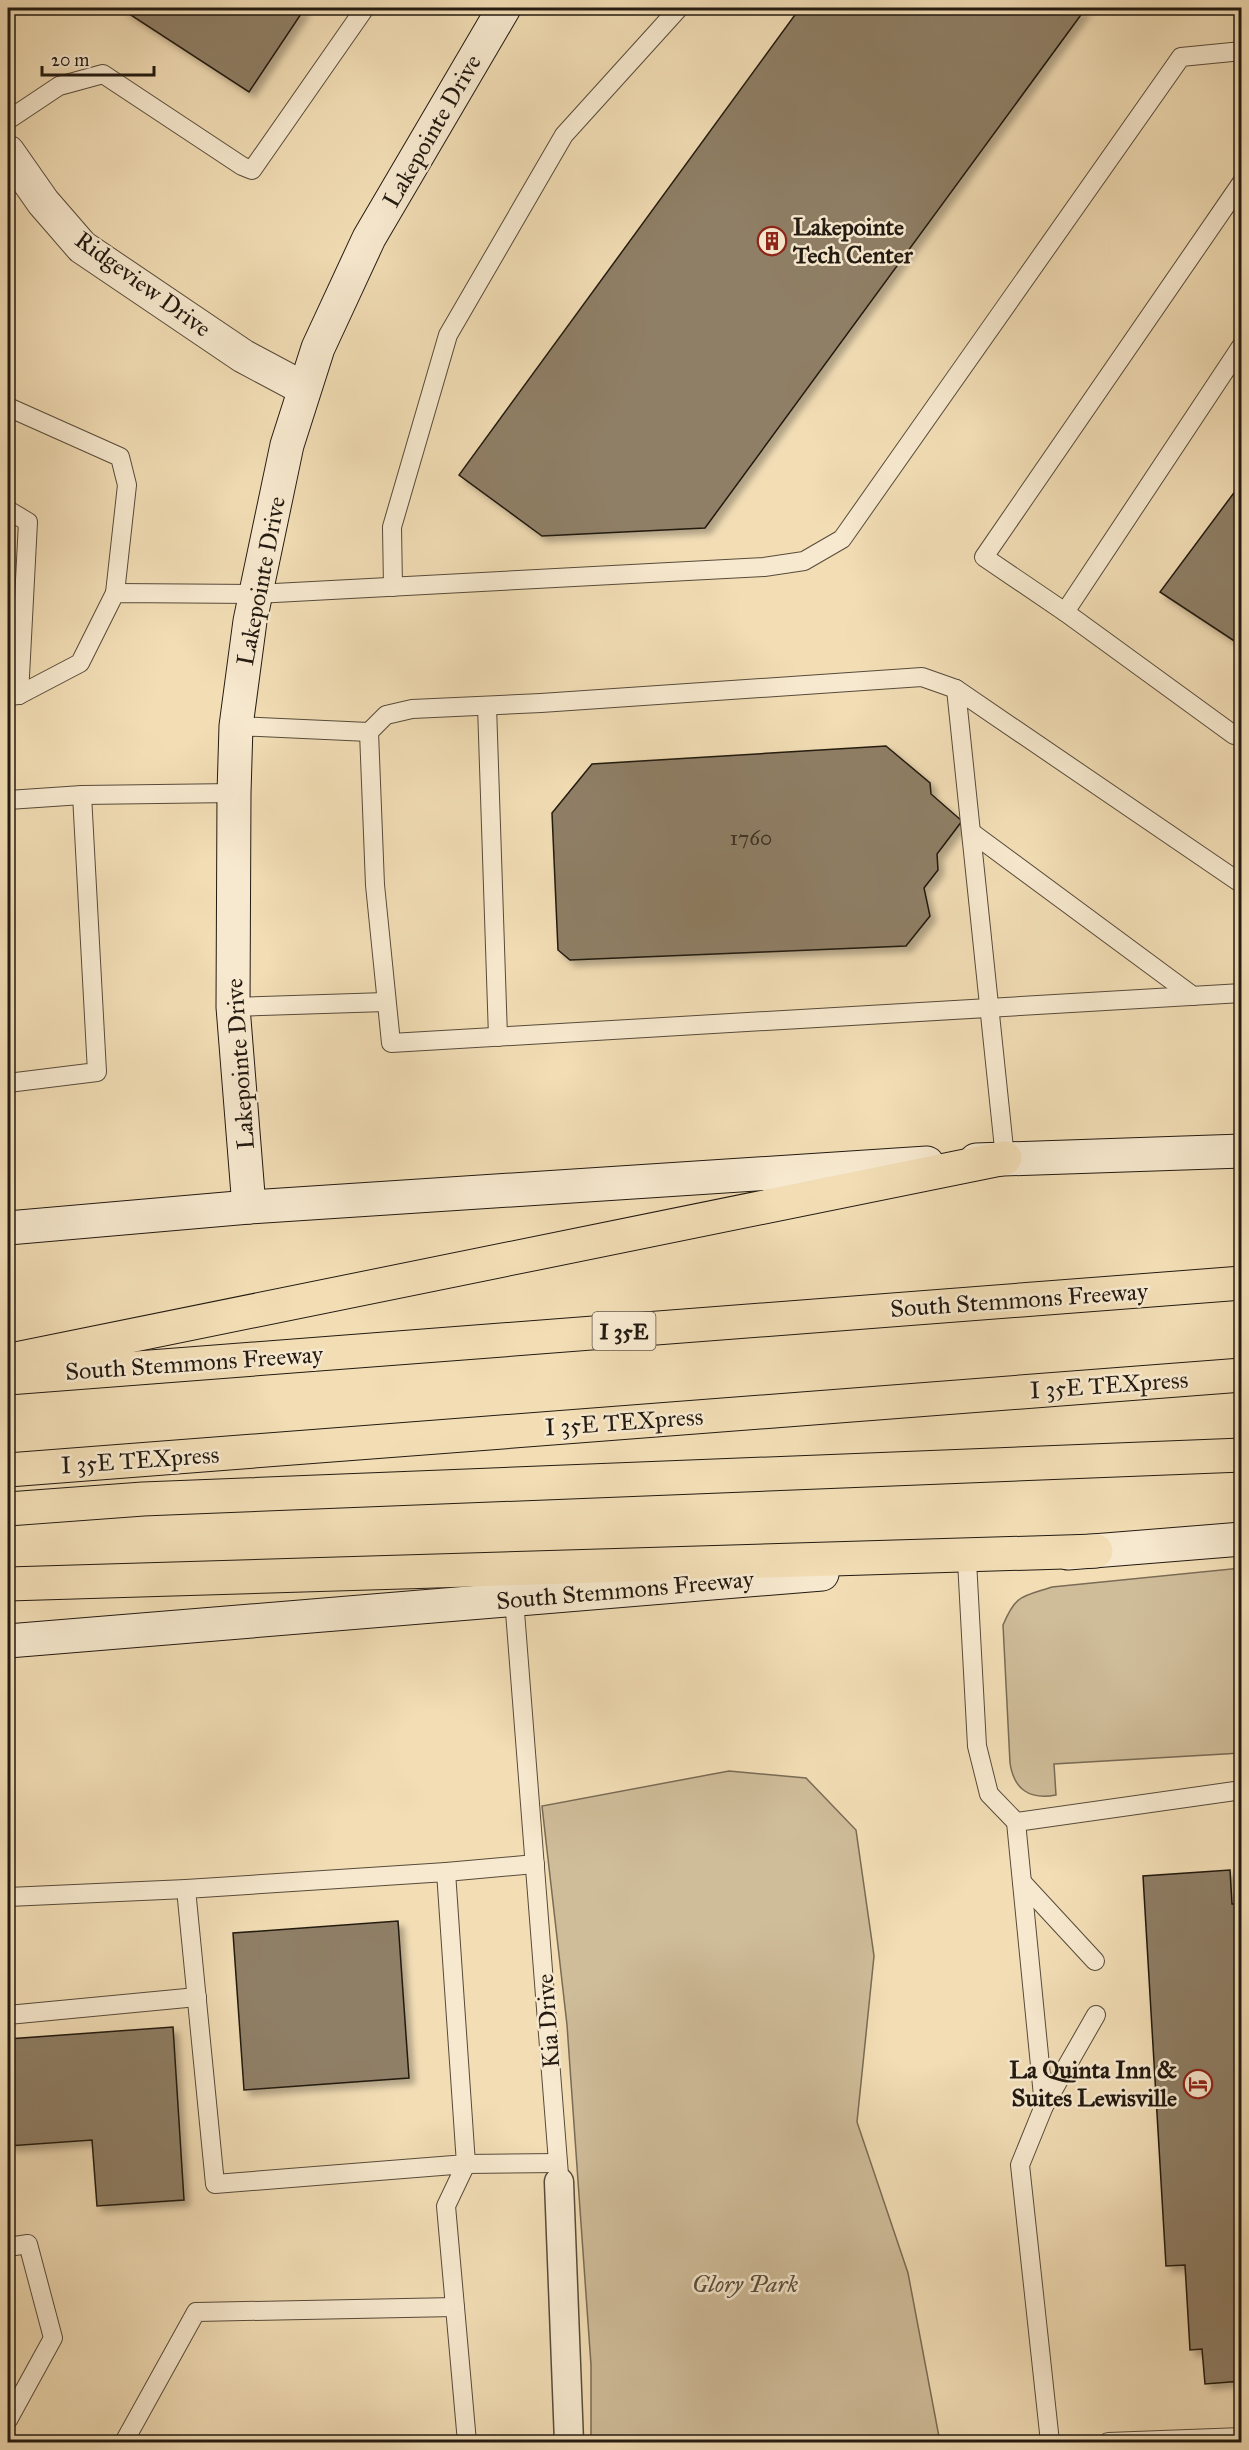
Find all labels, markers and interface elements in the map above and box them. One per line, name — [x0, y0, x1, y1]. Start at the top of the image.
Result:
scale bar — [42, 39, 154, 77]
text: 20 m — [51, 49, 89, 71]
street label: Lakepointe Drive — [376, 49, 488, 213]
place label: Lakepointe Tech Center — [792, 212, 914, 270]
street label: Ridgeview Drive — [69, 225, 217, 343]
building icon: Lakepointe Tech Center — [756, 225, 788, 257]
street label: Lakepointe Drive — [230, 494, 292, 668]
house number: 1760 — [730, 825, 772, 851]
street label: Lakepointe Drive — [219, 977, 261, 1151]
street label: South Stemmons Freeway — [889, 1276, 1150, 1324]
road number: I 35E — [592, 1312, 656, 1350]
street label: South Stemmons Freeway — [64, 1339, 325, 1387]
street label: I 35E TEXpress — [1029, 1365, 1189, 1405]
street label: I 35E TEXpress — [544, 1402, 704, 1442]
street label: I 35E TEXpress — [60, 1440, 220, 1480]
street label: South Stemmons Freeway — [495, 1564, 756, 1616]
street label: Kia Drive — [530, 1973, 566, 2069]
place label: La Quinta Inn & Suites Lewisville — [1009, 2055, 1177, 2113]
hotel icon: La Quinta Inn & Suites Lewisville — [1182, 2068, 1214, 2100]
park label: Glory Park — [692, 2269, 798, 2299]

